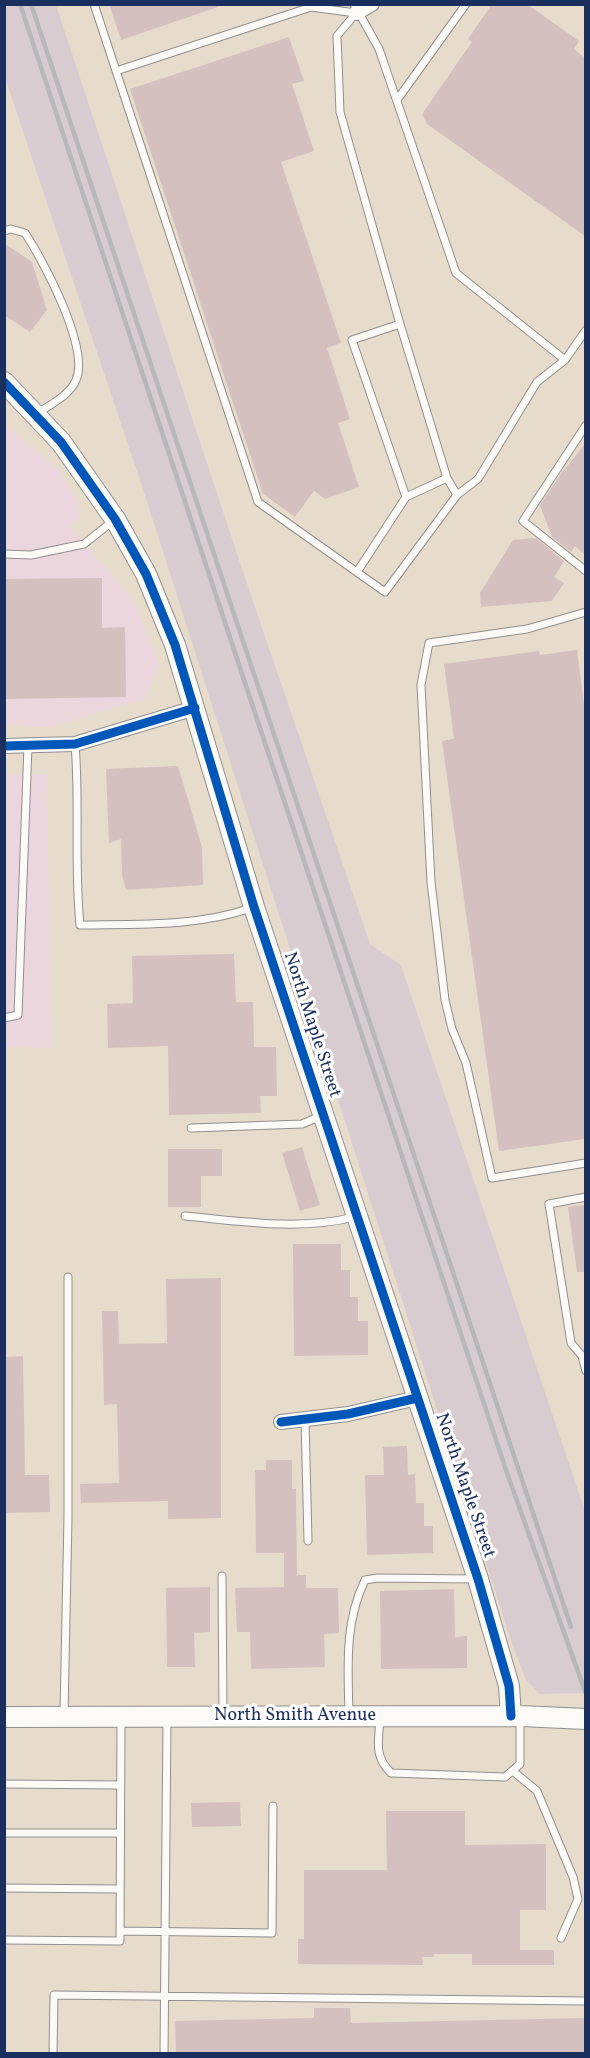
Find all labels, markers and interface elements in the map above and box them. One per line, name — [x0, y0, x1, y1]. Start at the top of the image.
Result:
street label: North Maple Street — [277, 950, 345, 1100]
street label: North Maple Street — [429, 1411, 499, 1561]
street label: North Smith Avenue — [214, 1706, 376, 1728]

